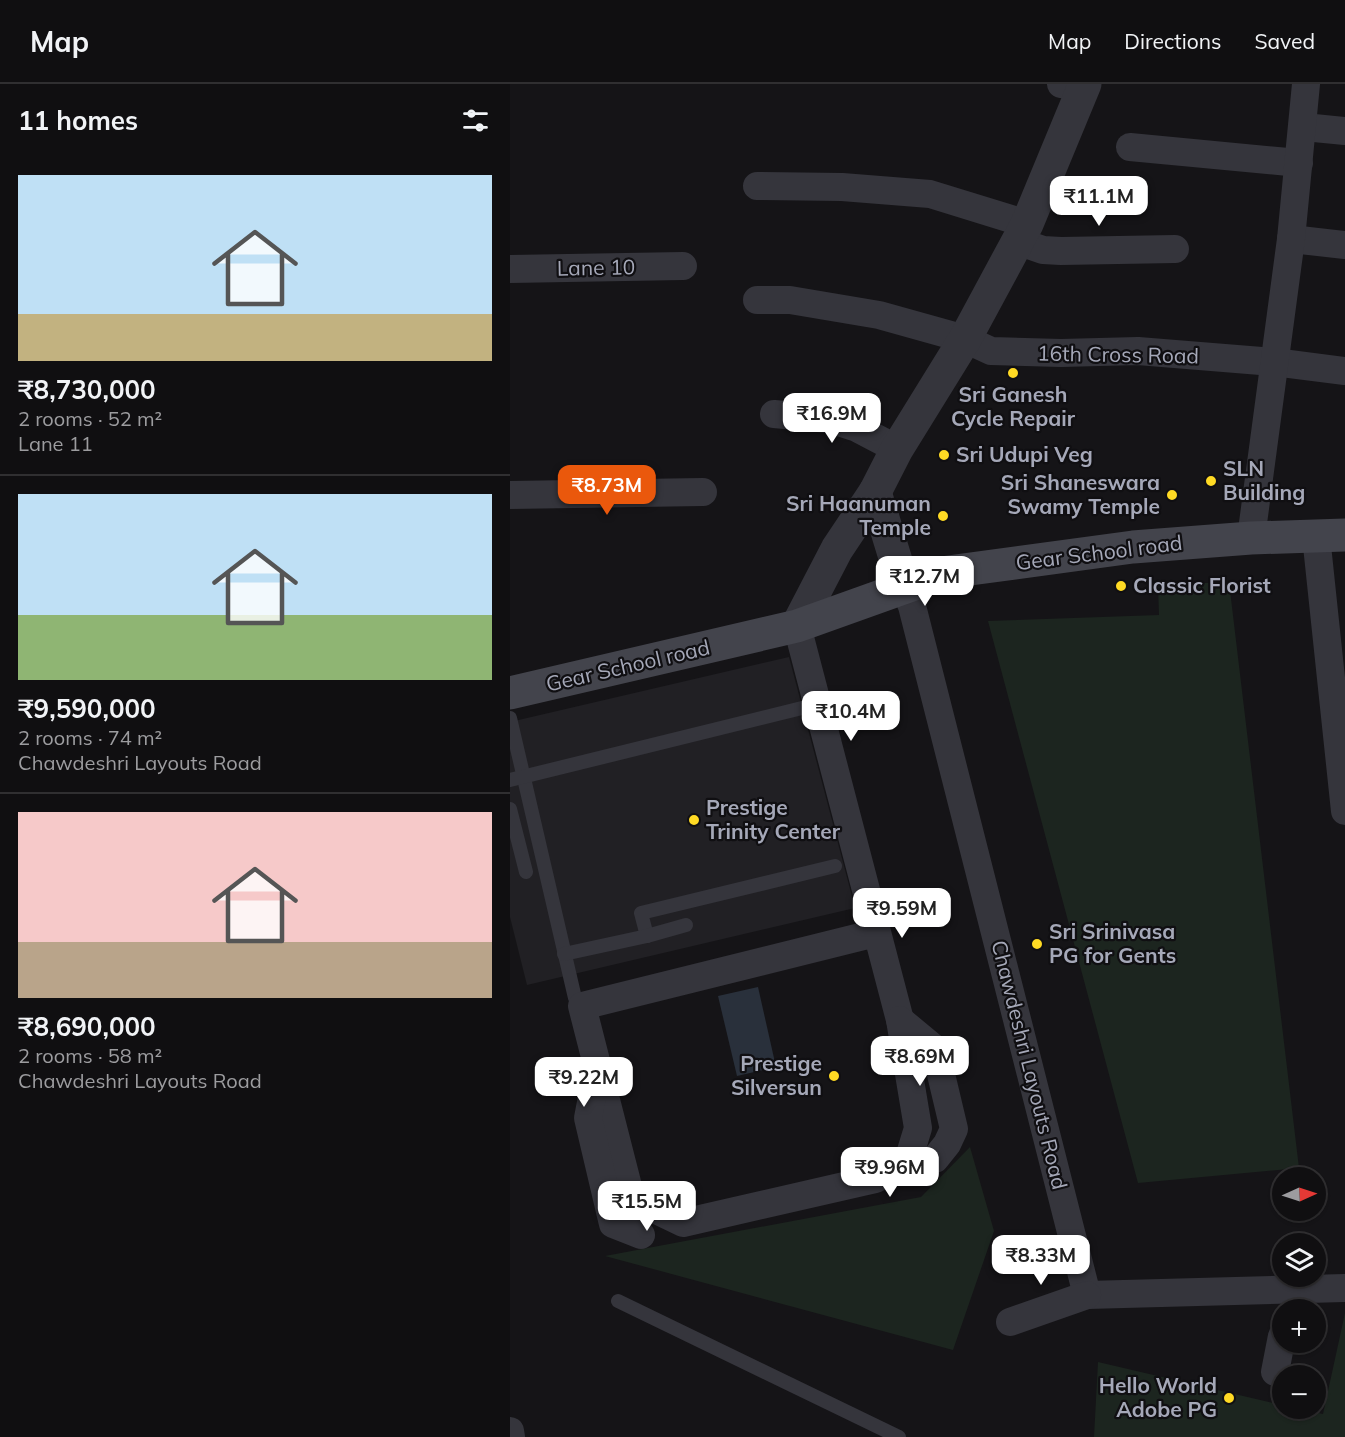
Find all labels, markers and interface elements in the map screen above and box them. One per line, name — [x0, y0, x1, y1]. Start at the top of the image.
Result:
text: Map — [30, 24, 89, 59]
text: Map — [1048, 28, 1091, 54]
text: Directions — [1124, 28, 1221, 54]
text: Saved — [1254, 28, 1315, 54]
text: 11 homes — [18, 104, 138, 137]
icon: filters — [459, 104, 492, 137]
pin: ₹11.1M — [1050, 176, 1148, 227]
text: ₹11.1M — [1064, 183, 1134, 208]
icon: home — [201, 214, 309, 322]
street label: Lane 10 — [557, 253, 635, 281]
street label: 16th Cross Road — [1037, 340, 1199, 368]
marker: Sri Ganesh Cycle Repair — [1006, 366, 1020, 380]
text: ₹8,730,000 — [18, 373, 156, 406]
place label: Sri Ganesh Cycle Repair — [951, 381, 1076, 431]
pin: ₹16.9M — [783, 393, 881, 444]
text: ₹16.9M — [797, 400, 867, 425]
text: 2 rooms · 52 m² — [18, 406, 162, 431]
text: Lane 11 — [18, 431, 93, 456]
place label: Sri Udupi Veg — [956, 441, 1093, 467]
marker: Sri Udupi Veg — [937, 448, 951, 462]
place label: SLN Building — [1223, 455, 1305, 505]
pin: ₹8.73M — [558, 465, 656, 516]
place label: Sri Shaneswara Swamy Temple — [1001, 469, 1160, 519]
text: ₹8.73M — [572, 472, 642, 497]
marker: SLN Building — [1204, 474, 1218, 488]
marker: Sri Shaneswara Swamy Temple — [1165, 488, 1179, 502]
place label: Sri Haanuman Temple — [786, 490, 931, 540]
marker: Sri Haanuman Temple — [936, 509, 950, 523]
street label: Gear School road — [1014, 529, 1184, 575]
icon: home — [201, 533, 309, 641]
pin: ₹12.7M — [876, 556, 974, 607]
text: ₹12.7M — [890, 563, 960, 588]
place label: Classic Florist — [1133, 572, 1271, 598]
marker: Classic Florist — [1114, 579, 1128, 593]
street label: Gear School road — [543, 634, 712, 697]
pin: ₹10.4M — [802, 691, 900, 742]
text: ₹9,590,000 — [18, 692, 156, 725]
text: ₹10.4M — [816, 698, 886, 723]
text: 2 rooms · 74 m² — [18, 725, 162, 750]
text: Chawdeshri Layouts Road — [18, 750, 262, 775]
place label: Prestige Trinity Center — [706, 794, 841, 844]
marker: Prestige Trinity Center — [687, 813, 701, 827]
icon: home — [201, 851, 309, 959]
pin: ₹9.59M — [853, 888, 951, 939]
text: ₹9.59M — [867, 895, 937, 920]
place label: Sri Srinivasa PG for Gents — [1049, 918, 1176, 968]
street label: Chawdeshri Layouts Road — [986, 937, 1074, 1192]
marker: Sri Srinivasa PG for Gents — [1030, 937, 1044, 951]
text: ₹8,690,000 — [18, 1010, 156, 1043]
pin: ₹8.69M — [871, 1036, 969, 1087]
text: 2 rooms · 58 m² — [18, 1043, 162, 1068]
text: ₹8.69M — [885, 1043, 955, 1068]
place label: Prestige Silversun — [731, 1050, 822, 1100]
pin: ₹9.22M — [535, 1057, 633, 1108]
text: ₹9.22M — [549, 1064, 619, 1089]
text: Chawdeshri Layouts Road — [18, 1068, 262, 1093]
marker: Prestige Silversun — [827, 1069, 841, 1083]
pin: ₹9.96M — [841, 1147, 939, 1198]
text: ₹9.96M — [855, 1154, 925, 1179]
north arrow — [1272, 1167, 1326, 1221]
map controls — [1272, 1167, 1326, 1419]
pin: ₹15.5M — [598, 1181, 696, 1232]
text: ₹15.5M — [612, 1188, 682, 1213]
button: layers — [1272, 1233, 1326, 1287]
pin: ₹8.33M — [992, 1235, 1090, 1286]
text: ₹8.33M — [1006, 1242, 1076, 1267]
button: + — [1272, 1299, 1326, 1353]
button: − — [1272, 1365, 1326, 1419]
place label: Hello World Adobe PG — [1099, 1372, 1217, 1422]
marker: Hello World Adobe PG — [1222, 1391, 1236, 1405]

